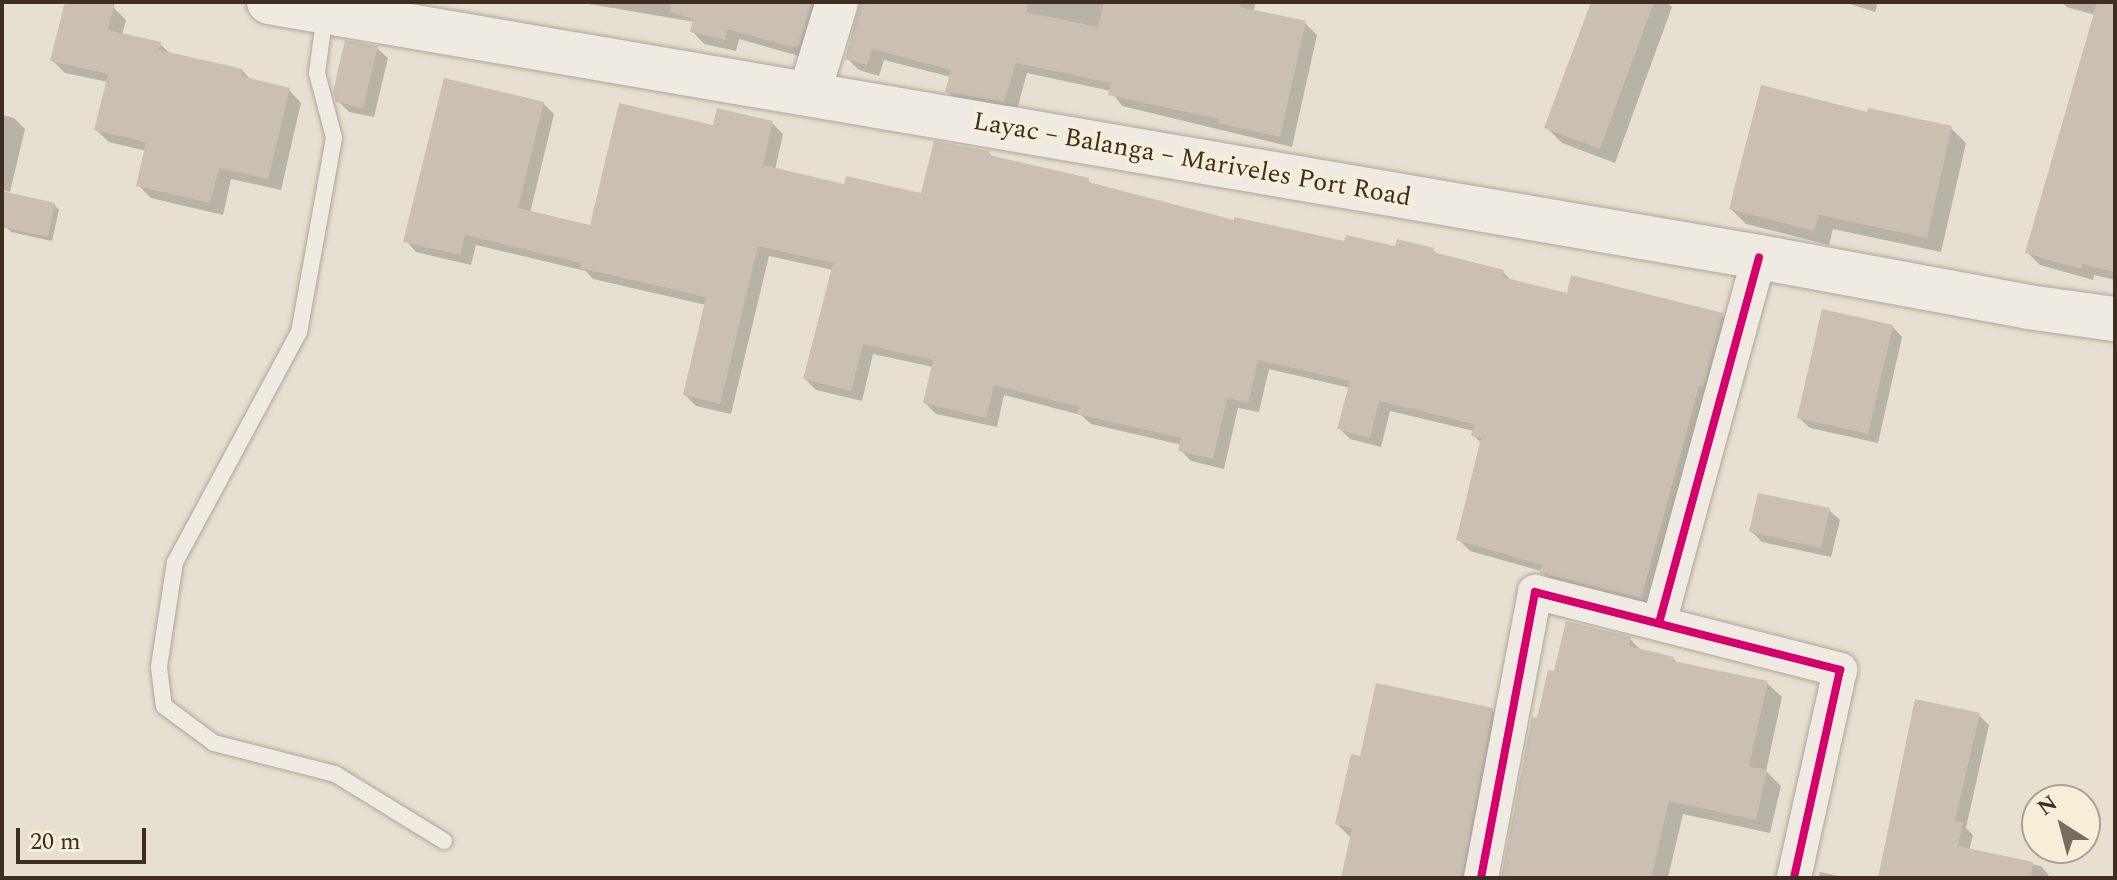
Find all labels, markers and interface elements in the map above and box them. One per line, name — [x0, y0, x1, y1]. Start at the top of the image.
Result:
street label: Layac – Balanga – Mariveles Port Road — [971, 106, 1413, 214]
north arrow — [2021, 784, 2101, 864]
text: N — [2031, 787, 2065, 824]
scale bar — [20, 812, 150, 862]
text: 20 m — [30, 824, 81, 860]

